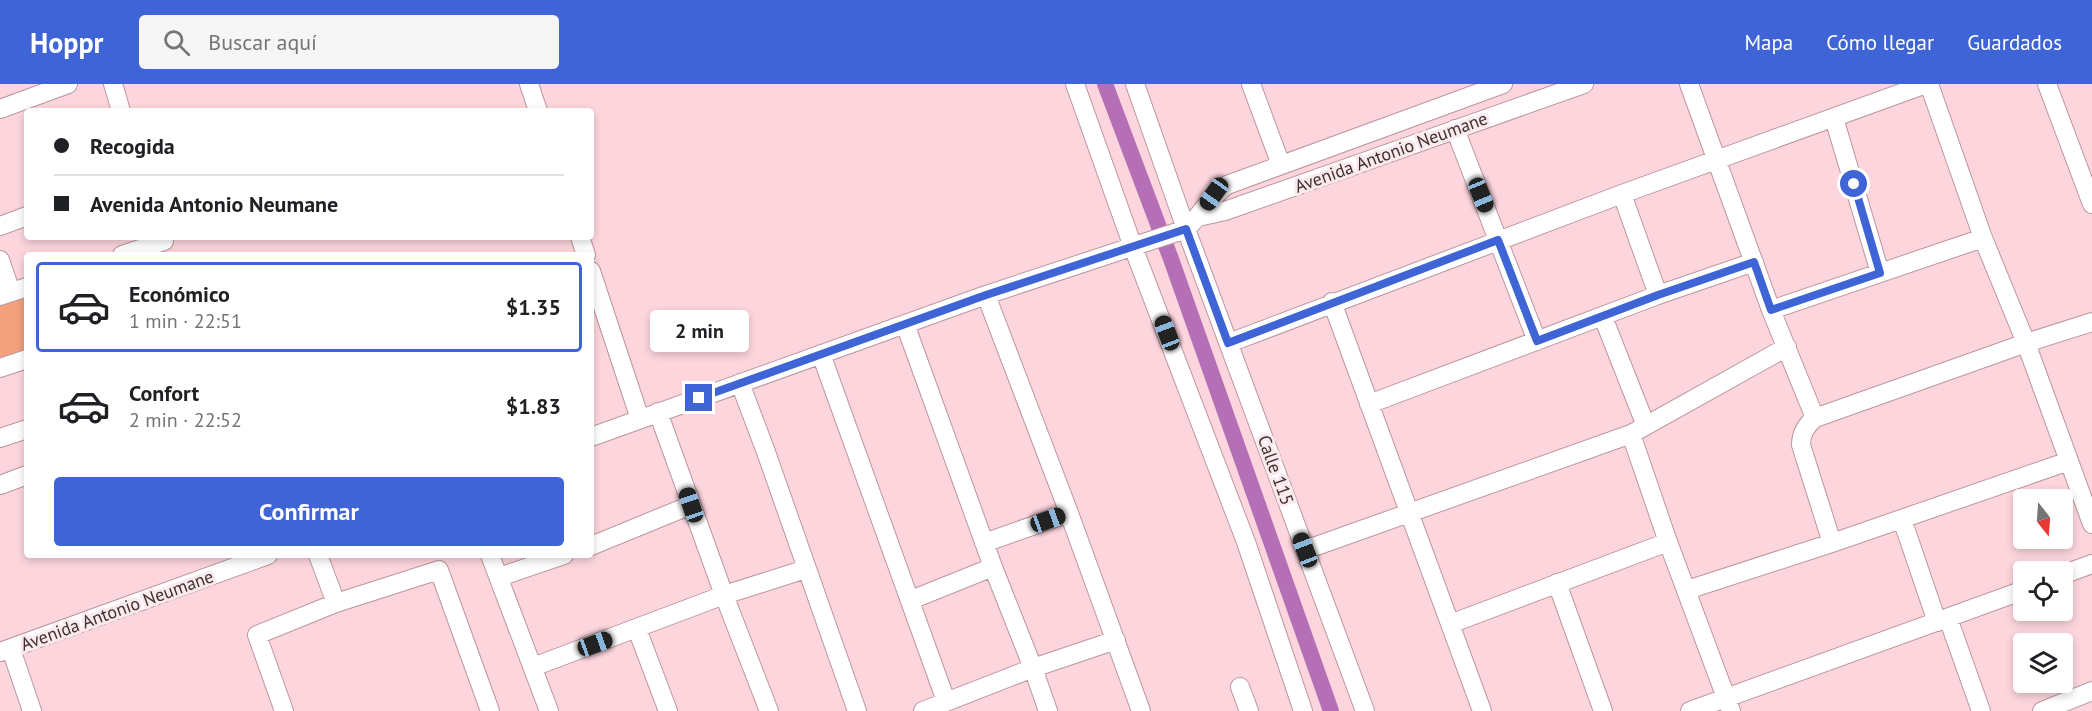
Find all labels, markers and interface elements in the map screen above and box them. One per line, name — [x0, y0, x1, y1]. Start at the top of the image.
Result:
search box — [139, 15, 559, 69]
text: Hoppr — [30, 24, 103, 61]
icon: search — [160, 26, 193, 59]
text: Buscar aquí — [208, 28, 317, 56]
text: Mapa — [1744, 29, 1793, 56]
text: Cómo llegar — [1826, 29, 1934, 56]
text: Guardados — [1967, 29, 2062, 56]
street label: Avenida Antonio Neumane — [1291, 106, 1491, 198]
text: Recogida — [90, 132, 175, 160]
route start — [1840, 170, 1867, 197]
car — [1196, 174, 1232, 214]
car — [1466, 175, 1496, 215]
text: Avenida Antonio Neumane — [90, 190, 338, 218]
icon: car — [57, 280, 111, 334]
text: Económico — [129, 280, 230, 308]
text: $1.35 — [506, 293, 561, 321]
text: 1 min · 22:51 — [129, 308, 242, 334]
callout: 2 min — [650, 311, 748, 353]
car — [1152, 313, 1182, 353]
text: 2 min — [675, 318, 724, 344]
icon: car — [57, 379, 111, 433]
text: Confort — [129, 379, 199, 407]
route end — [685, 384, 712, 411]
text: $1.83 — [506, 392, 561, 420]
text: 2 min · 22:52 — [129, 407, 242, 433]
street label: Calle 115 — [1253, 432, 1299, 508]
button: Confirmar — [54, 477, 564, 546]
car — [677, 485, 705, 525]
north arrow — [2013, 489, 2073, 549]
map controls — [2013, 489, 2073, 693]
car — [1028, 505, 1068, 535]
car — [1290, 530, 1320, 570]
button: locate — [2013, 561, 2073, 621]
street label: Avenida Antonio Neumane — [17, 564, 217, 656]
car — [575, 629, 615, 659]
button: layers — [2013, 633, 2073, 693]

